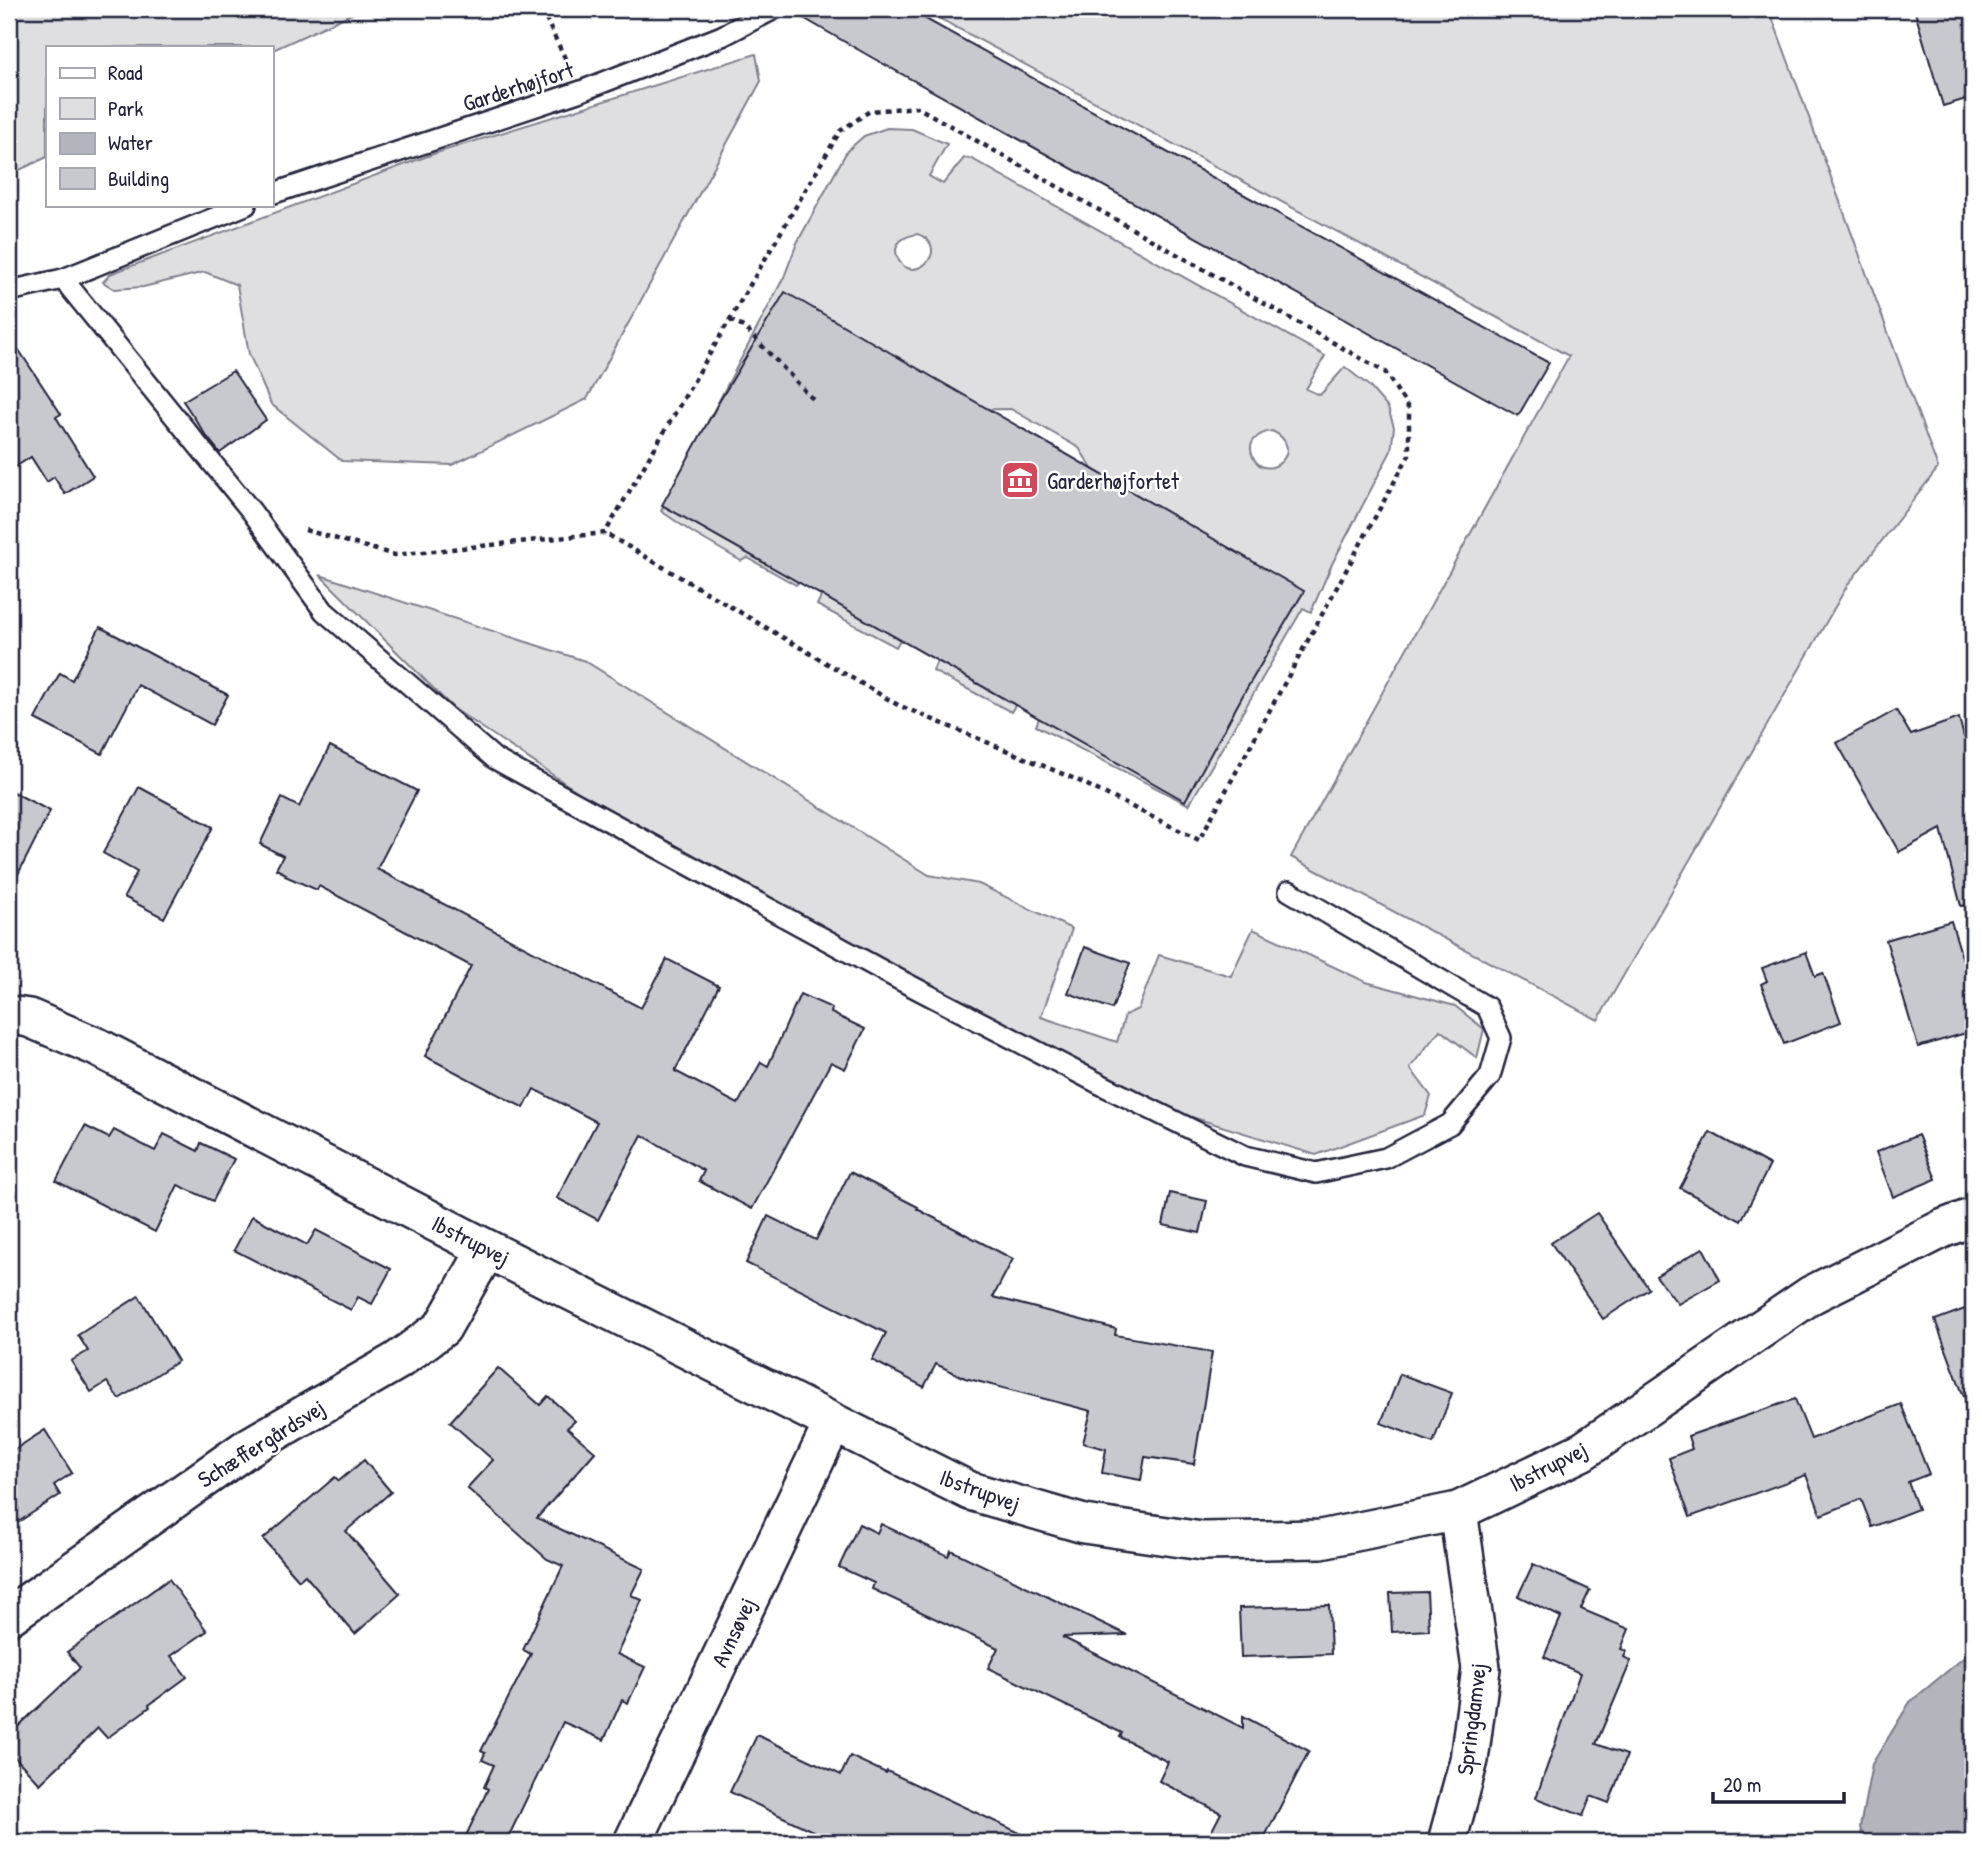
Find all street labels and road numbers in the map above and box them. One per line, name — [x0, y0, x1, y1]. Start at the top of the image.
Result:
street label: Garderhøjfort — [459, 53, 578, 118]
street label: Ibstrupvej — [427, 1207, 515, 1273]
street label: Schæffergårdsvej — [191, 1392, 331, 1494]
street label: Ibstrupvej — [1504, 1433, 1592, 1499]
street label: Ibstrupvej — [936, 1461, 1024, 1519]
street label: Avnsøvej — [704, 1592, 762, 1672]
street label: Springdamvej — [1449, 1661, 1493, 1777]

